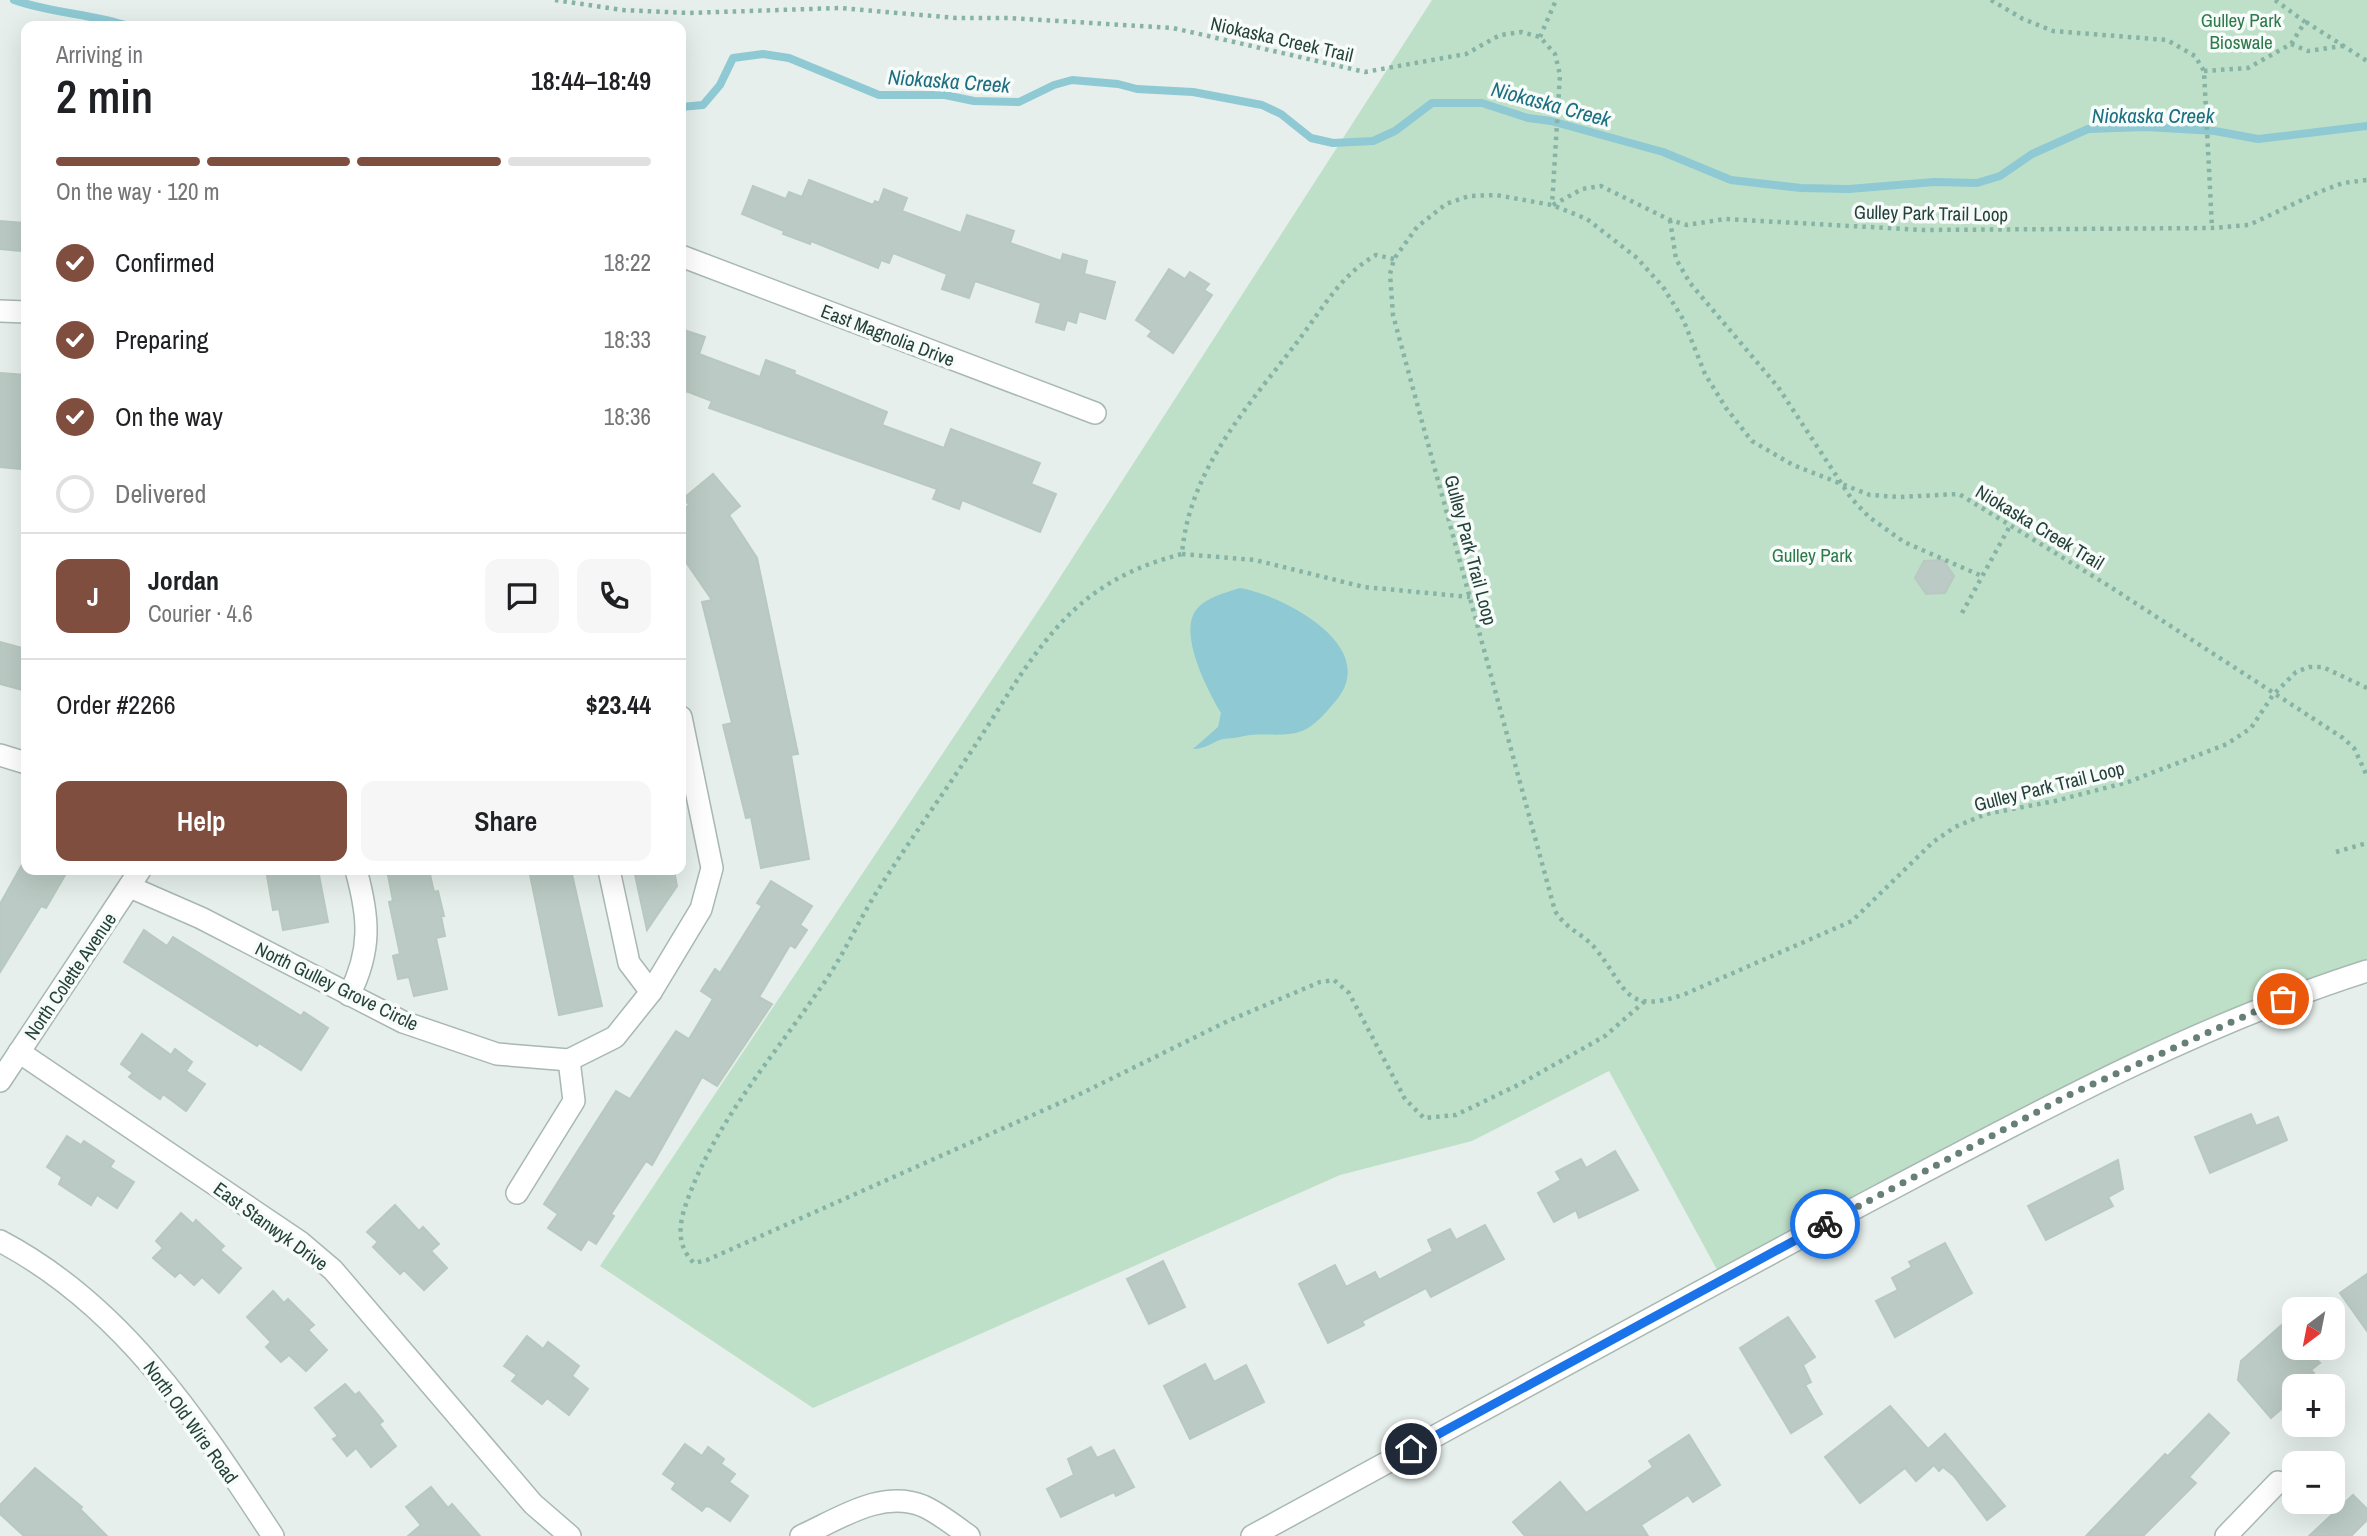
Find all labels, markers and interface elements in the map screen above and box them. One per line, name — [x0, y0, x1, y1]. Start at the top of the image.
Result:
park label: Gulley Park Bioswale — [2201, 7, 2281, 55]
street label: Niokaska Creek Trail — [1208, 10, 1356, 68]
text: Arriving in — [56, 39, 143, 70]
water label: Niokaska Creek — [887, 62, 1012, 100]
text: 18:44–18:49 — [531, 63, 651, 98]
text: 2 min — [56, 65, 153, 127]
water label: Niokaska Creek — [1488, 74, 1615, 134]
water label: Niokaska Creek — [2092, 101, 2216, 130]
text: On the way · 120 m — [56, 176, 220, 207]
street label: Gulley Park Trail Loop — [1854, 199, 2008, 227]
icon: check — [56, 244, 94, 282]
text: Confirmed — [115, 245, 215, 280]
text: 18:22 — [604, 247, 651, 278]
street label: East Magnolia Drive — [817, 298, 959, 372]
icon: check — [56, 321, 94, 359]
text: Preparing — [115, 322, 209, 357]
text: 18:33 — [604, 324, 651, 355]
icon: check — [56, 398, 94, 436]
text: On the way — [115, 399, 223, 434]
text: 18:36 — [604, 401, 651, 432]
street label: Gulley Park Trail Loop — [1438, 472, 1504, 628]
text: Delivered — [115, 476, 206, 511]
street label: Niokaska Creek Trail — [1971, 478, 2109, 576]
park label: Gulley Park — [1772, 542, 1852, 568]
button: chat — [485, 559, 559, 633]
button: phone — [577, 559, 651, 633]
text: Jordan — [148, 563, 219, 598]
text: J — [87, 579, 99, 614]
text: Courier · 4.6 — [148, 598, 253, 629]
text: Order #2266 — [56, 687, 176, 722]
text: $23.44 — [586, 687, 651, 722]
street label: Gulley Park Trail Loop — [1971, 755, 2127, 817]
button: Help — [56, 781, 347, 861]
button: Share — [361, 781, 651, 861]
street label: North Colette Avenue — [18, 907, 122, 1045]
street label: North Gulley Grove Circle — [251, 935, 423, 1037]
pin — [2253, 969, 2313, 1029]
icon: bag — [2264, 980, 2302, 1018]
street label: East Stanwyk Drive — [208, 1176, 334, 1276]
courier — [1790, 1189, 1860, 1259]
icon: bike — [1806, 1205, 1844, 1243]
north arrow — [2282, 1297, 2345, 1360]
map controls — [2282, 1297, 2345, 1514]
street label: North Old Wire Road — [138, 1356, 244, 1488]
button: + — [2282, 1374, 2345, 1437]
pin — [1381, 1419, 1441, 1479]
icon: home — [1392, 1430, 1430, 1468]
button: − — [2282, 1451, 2345, 1514]

